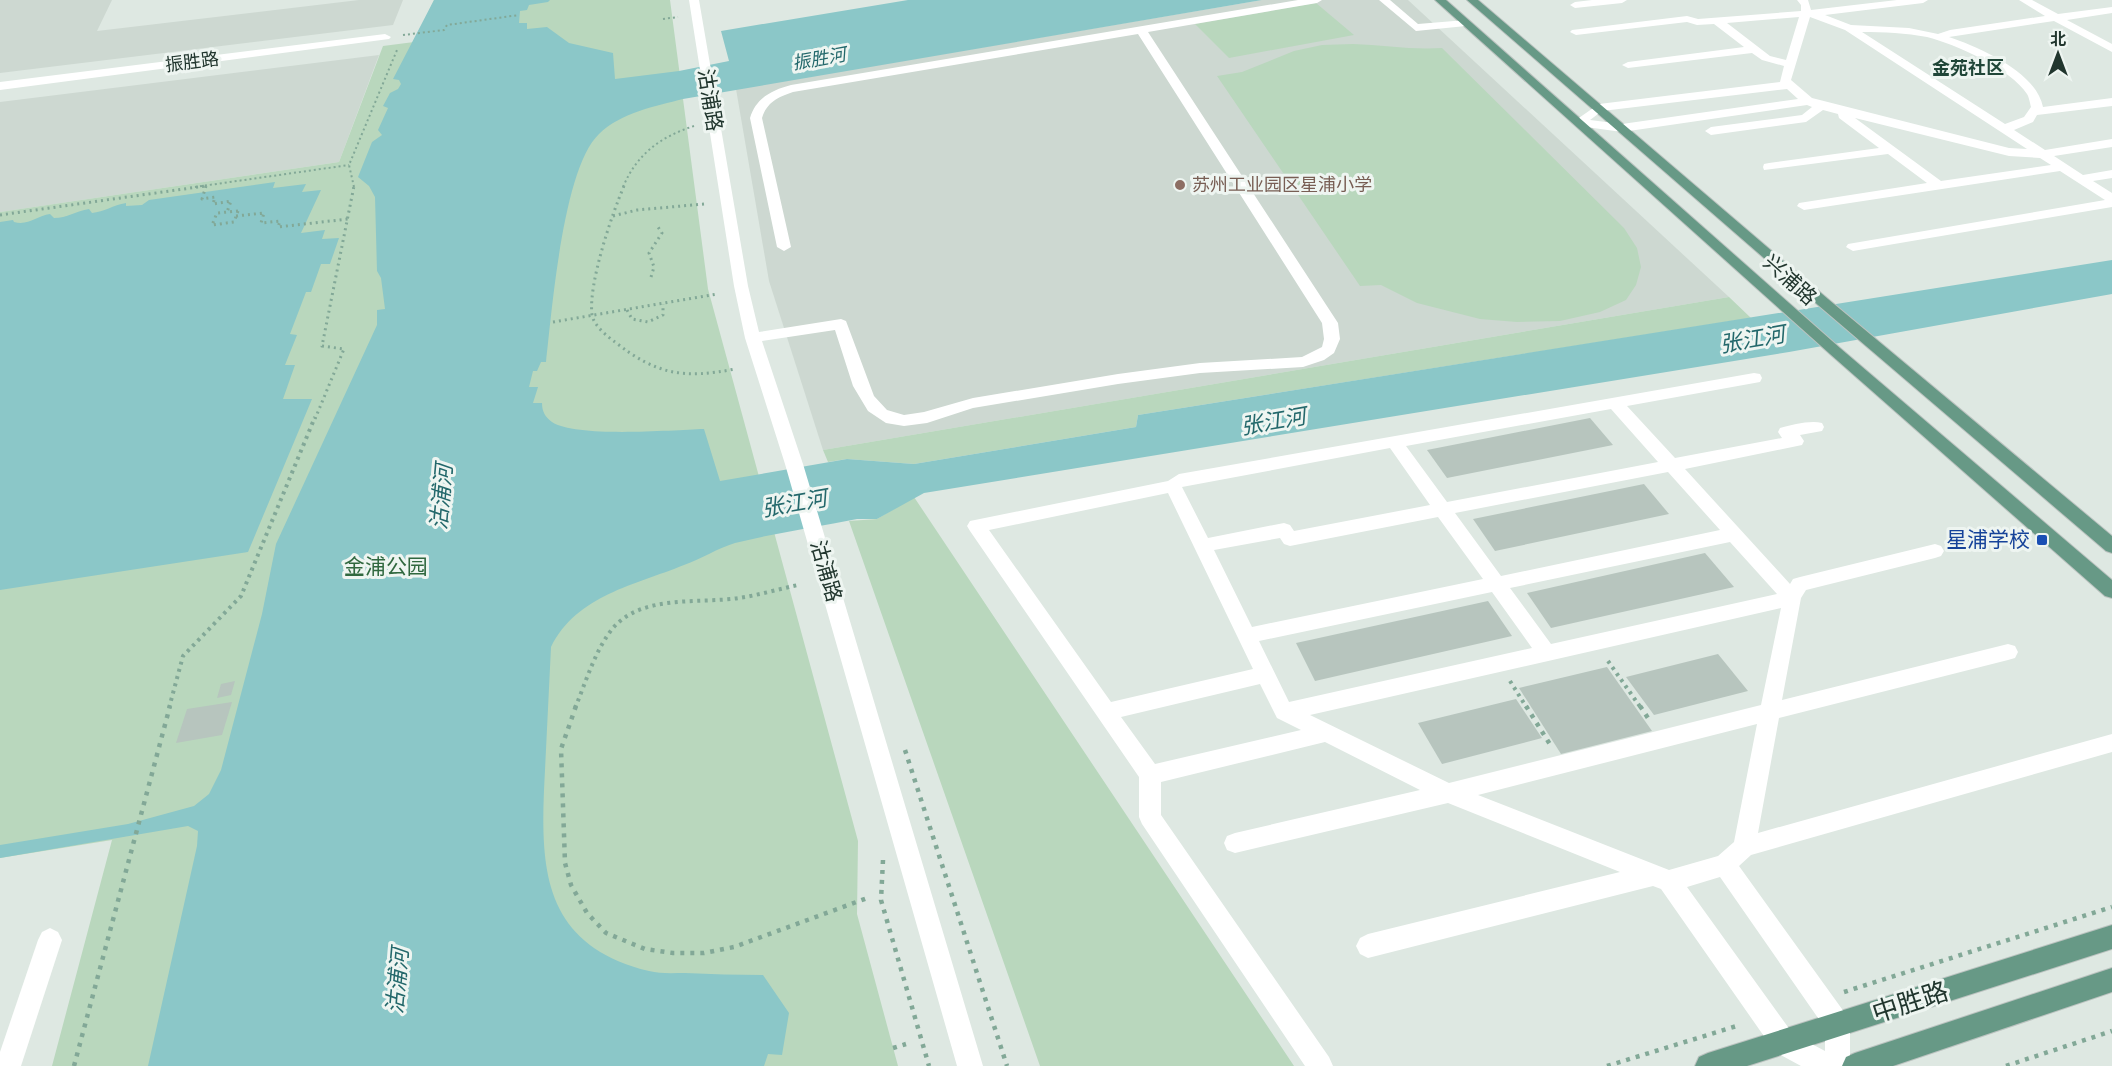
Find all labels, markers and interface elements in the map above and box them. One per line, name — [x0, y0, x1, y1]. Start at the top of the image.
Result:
north arrow — [2028, 24, 2088, 84]
text: 北 — [2050, 28, 2066, 50]
water label: 振胜河 — [790, 41, 850, 75]
street label: 振胜路 — [164, 46, 220, 76]
district label: 金苑社区 — [1932, 55, 2004, 79]
street label: 沽浦路 — [692, 67, 730, 133]
place label: 苏州工业园区星浦小学 — [1192, 172, 1372, 196]
marker: 苏州工业园区星浦小学 — [1173, 178, 1187, 192]
street label: 兴浦路 — [1758, 248, 1823, 311]
water label: 张江河 — [1717, 317, 1791, 359]
water label: 张江河 — [1238, 399, 1312, 441]
water label: 沽浦河 — [422, 459, 458, 531]
water label: 张江河 — [759, 481, 833, 523]
place label: 星浦学校 — [1946, 525, 2030, 553]
marker: 星浦学校 — [2035, 533, 2049, 547]
street label: 沽浦路 — [805, 537, 849, 605]
park label: 金浦公园 — [344, 552, 428, 580]
water label: 沽浦河 — [378, 943, 414, 1015]
street label: 中胜路 — [1867, 972, 1952, 1030]

